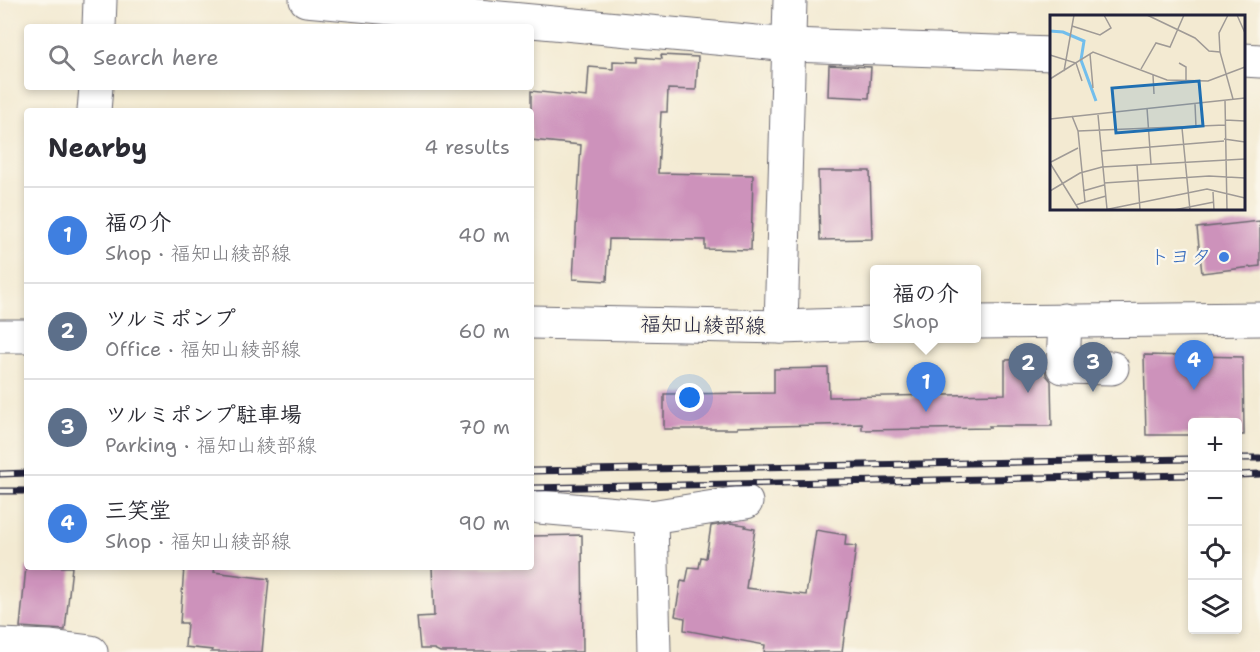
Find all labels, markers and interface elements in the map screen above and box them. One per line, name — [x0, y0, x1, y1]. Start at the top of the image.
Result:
inset map — [1050, 15, 1245, 210]
search box — [24, 24, 534, 90]
icon: search — [45, 41, 78, 74]
text: Search here — [93, 43, 219, 72]
text: Nearby — [48, 130, 147, 165]
text: 4 results — [424, 134, 510, 160]
text: 福の介 — [105, 208, 171, 237]
text: 1 — [63, 222, 72, 248]
text: 40 m — [458, 222, 510, 248]
text: Shop · 福知山綾部線 — [105, 240, 291, 266]
place label: トヨタ — [1149, 243, 1212, 271]
marker: トヨタ — [1217, 250, 1231, 264]
popup — [870, 265, 981, 343]
text: 福の介 — [892, 279, 959, 308]
text: ツルミポンプ — [105, 304, 236, 333]
text: Shop — [892, 308, 939, 334]
street label: 福知山綾部線 — [640, 310, 766, 340]
text: 2 — [61, 318, 75, 344]
text: 60 m — [458, 318, 510, 344]
text: Office · 福知山綾部線 — [105, 336, 301, 362]
pin: 4 — [1174, 340, 1214, 390]
pin: 3 — [1074, 342, 1112, 392]
pin: 2 — [1008, 344, 1048, 393]
pin: 1 — [906, 362, 946, 412]
your location — [675, 383, 704, 412]
text: ツルミポンプ駐車場 — [105, 400, 302, 429]
text: 3 — [61, 414, 75, 440]
text: 70 m — [458, 414, 510, 440]
map controls — [1188, 418, 1242, 634]
button: + — [1188, 418, 1242, 472]
text: Parking · 福知山綾部線 — [105, 432, 316, 458]
button: − — [1188, 472, 1242, 526]
text: 三笑堂 — [105, 496, 171, 525]
text: 4 — [61, 510, 75, 536]
text: 90 m — [458, 510, 510, 536]
button: locate — [1188, 526, 1242, 580]
text: Shop · 福知山綾部線 — [105, 528, 291, 554]
button: layers — [1188, 580, 1242, 634]

